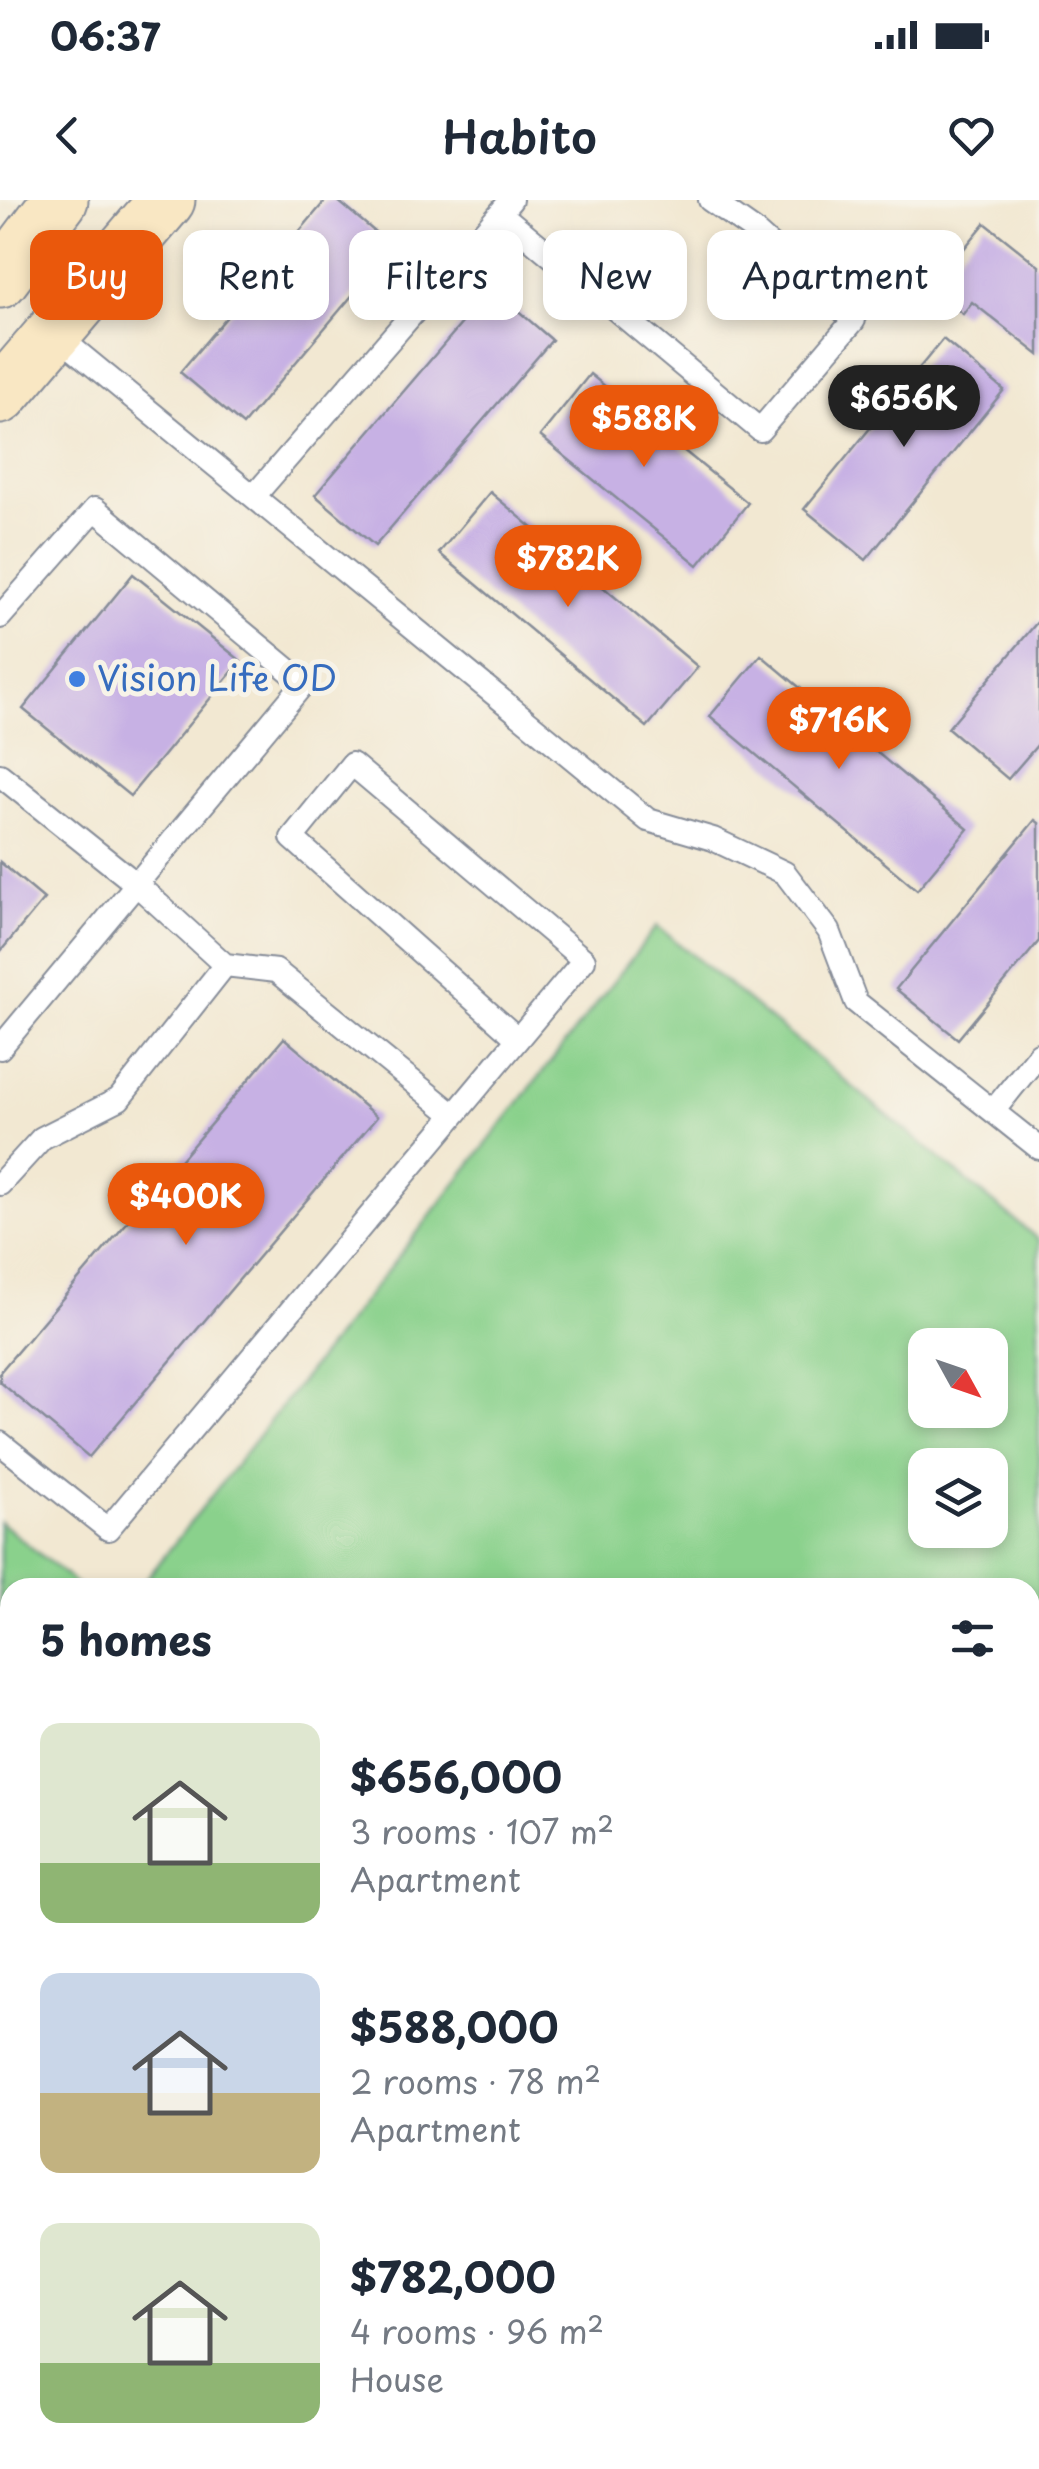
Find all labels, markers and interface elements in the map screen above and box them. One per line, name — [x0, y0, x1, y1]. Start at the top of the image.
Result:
text: 06:37 — [50, 7, 160, 64]
text: Habito — [442, 101, 597, 169]
icon: back — [40, 108, 95, 163]
icon: heart — [944, 108, 999, 163]
chip: Buy — [30, 230, 163, 320]
chip: Rent — [183, 230, 329, 320]
chip: Filters — [349, 230, 523, 320]
chip: New — [543, 230, 687, 320]
chip: Apartment — [707, 230, 964, 320]
pin: $656K — [834, 365, 974, 450]
text: $656K — [850, 373, 958, 421]
pin: $588K — [574, 385, 714, 470]
text: $588K — [592, 393, 696, 441]
pin: $782K — [498, 525, 638, 610]
text: $782K — [517, 533, 619, 581]
place label: Vision Life OD — [97, 650, 337, 703]
marker: Vision Life OD — [66, 668, 88, 690]
pin: $716K — [769, 687, 909, 772]
text: $716K — [789, 695, 889, 743]
pin: $400K — [116, 1163, 256, 1248]
text: $400K — [130, 1171, 242, 1219]
north arrow — [908, 1328, 1008, 1428]
map controls — [908, 1328, 1008, 1548]
button: layers — [908, 1448, 1008, 1548]
text: 5 homes — [40, 1607, 212, 1670]
icon: filters — [945, 1611, 1000, 1666]
text: $656,000 — [350, 1744, 562, 1807]
icon: home — [120, 1763, 240, 1883]
text: 3 rooms · 107 m² — [350, 1807, 614, 1855]
text: Apartment — [350, 1855, 521, 1903]
text: $588,000 — [350, 1994, 559, 2057]
icon: home — [120, 2013, 240, 2133]
text: 2 rooms · 78 m² — [350, 2057, 601, 2105]
text: Apartment — [350, 2105, 521, 2153]
text: $782,000 — [350, 2244, 556, 2307]
icon: home — [120, 2263, 240, 2383]
text: 4 rooms · 96 m² — [350, 2307, 604, 2355]
text: House — [350, 2355, 444, 2403]

